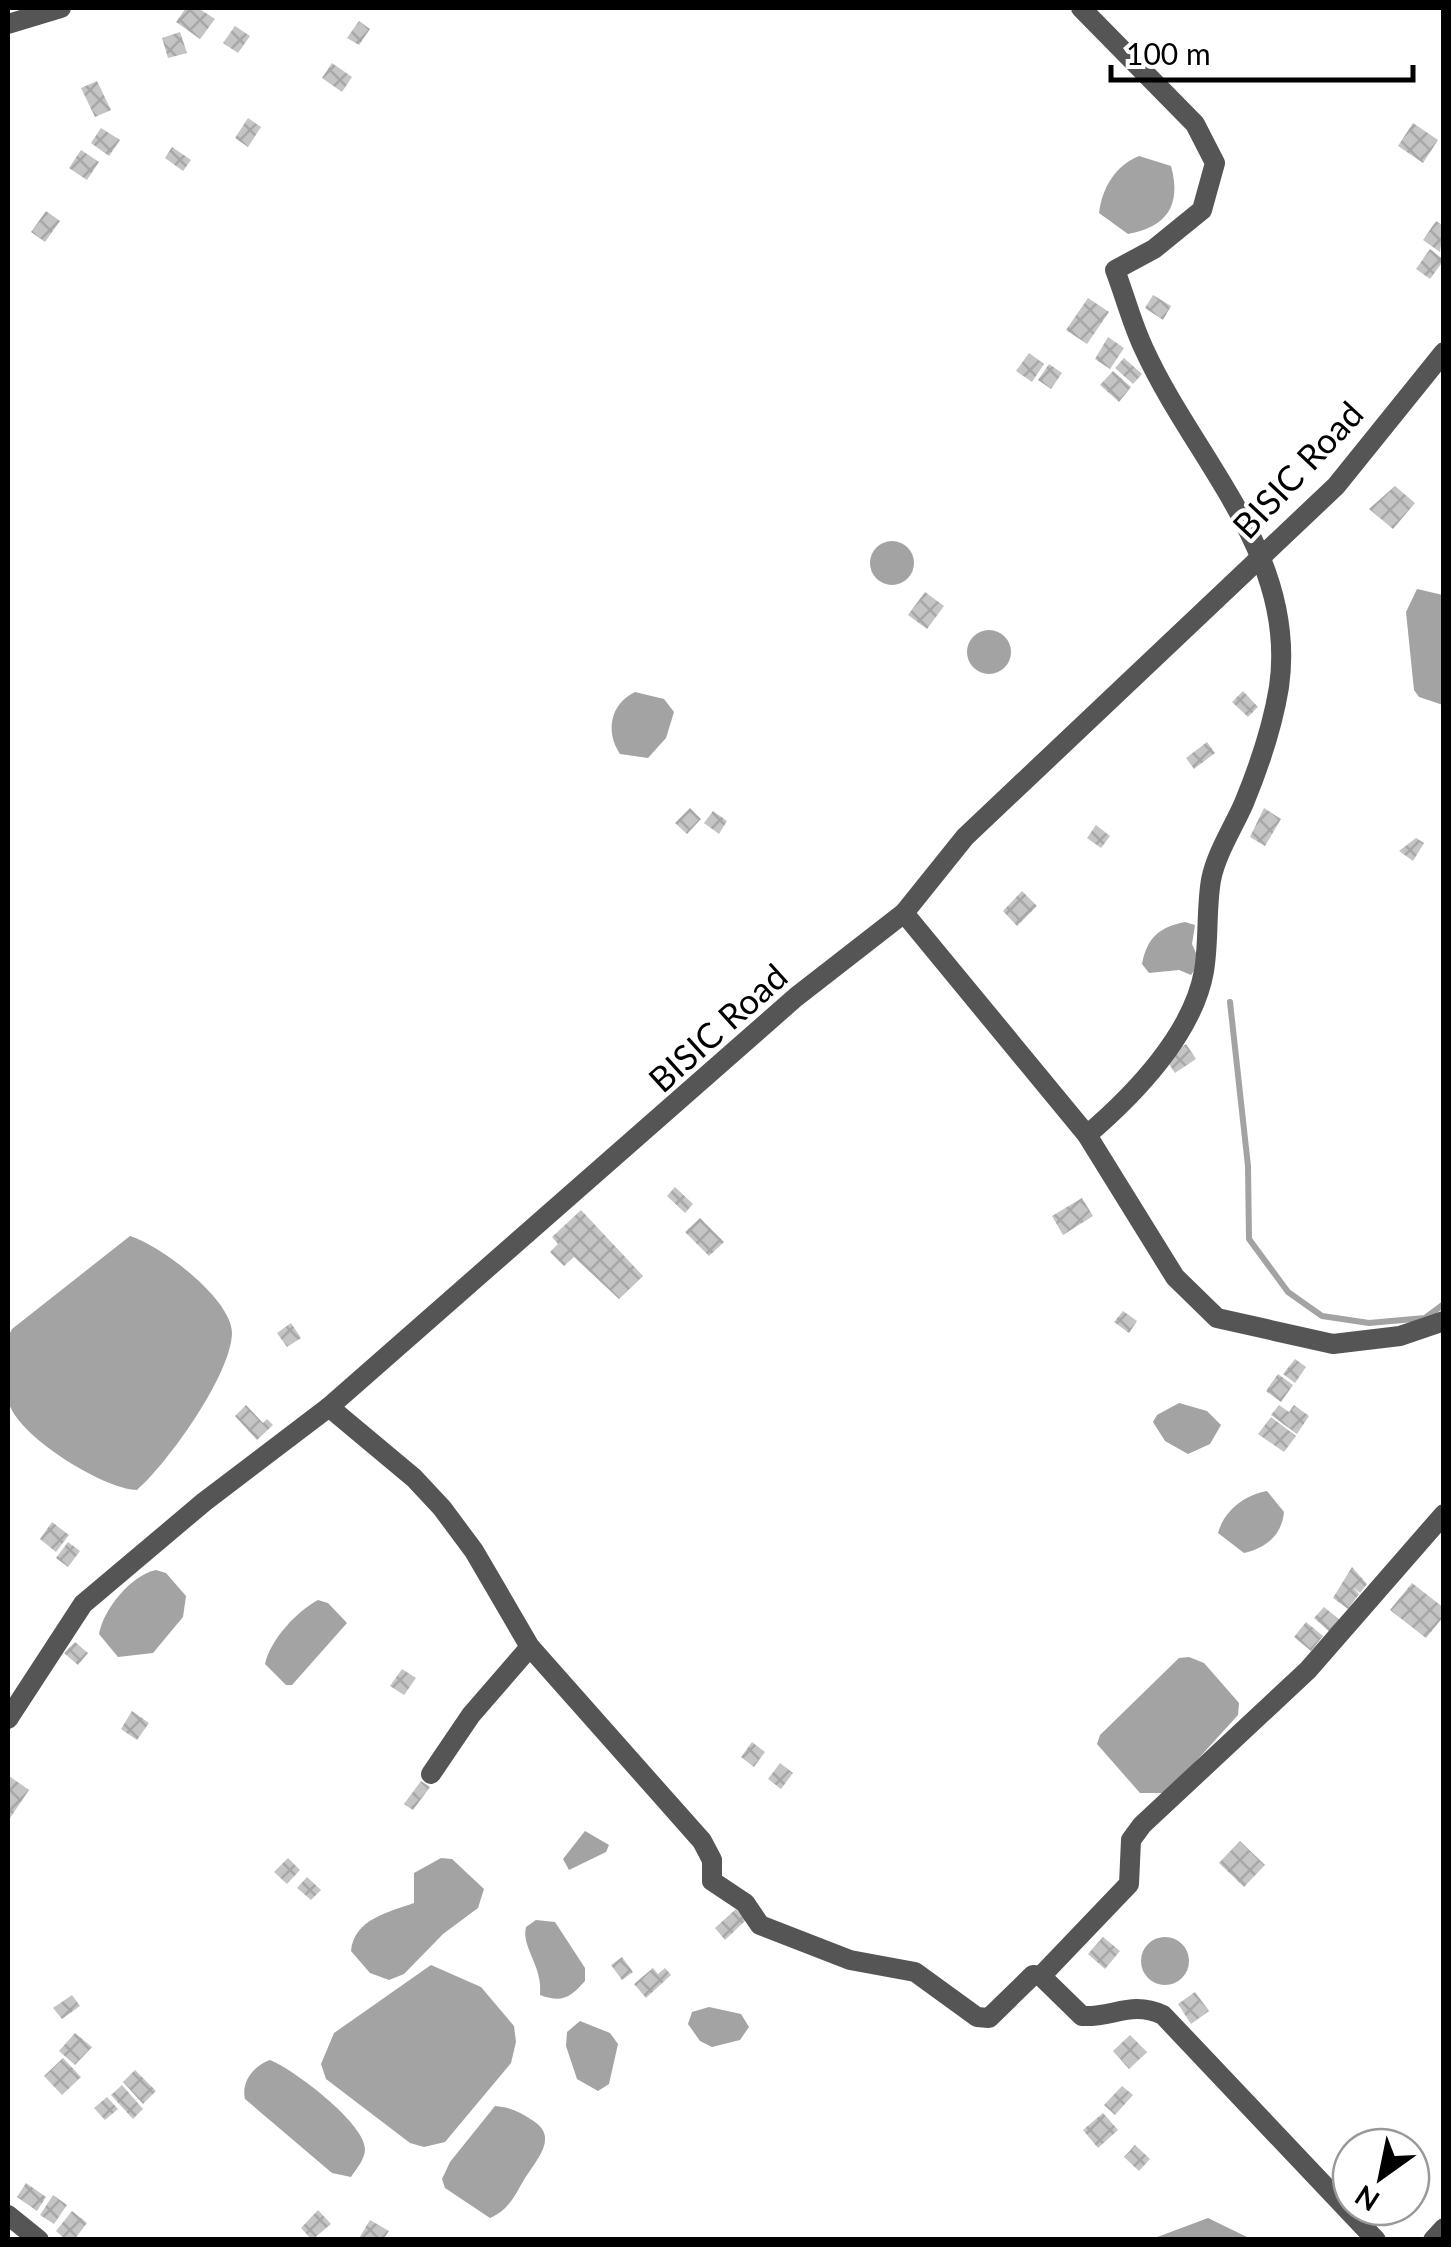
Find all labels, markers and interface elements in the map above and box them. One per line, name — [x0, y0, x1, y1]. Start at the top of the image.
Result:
scale bar — [1111, 20, 1414, 82]
text: 100 m — [1126, 35, 1211, 71]
street label: BISIC Road — [1223, 392, 1371, 546]
street label: BISIC Road — [639, 954, 795, 1100]
north arrow — [1331, 2127, 1431, 2227]
text: N — [1349, 2179, 1385, 2219]

